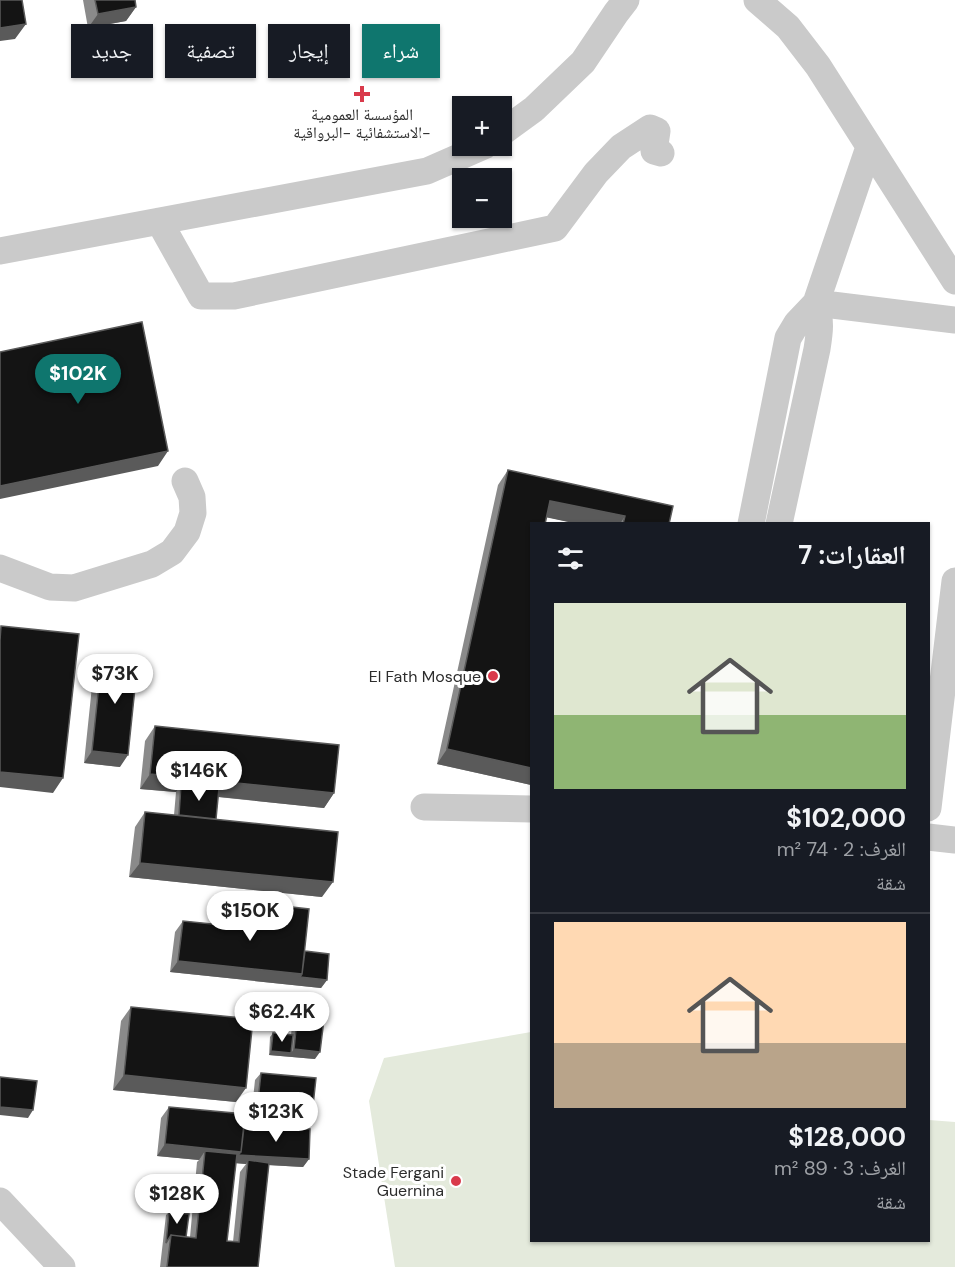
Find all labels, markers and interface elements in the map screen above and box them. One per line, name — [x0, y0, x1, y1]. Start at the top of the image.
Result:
chip: جديد — [71, 24, 153, 78]
chip: تصفية — [165, 24, 256, 78]
chip: إيجار — [268, 24, 350, 78]
chip: شراء — [362, 24, 440, 78]
marker: المؤسسة العمومية الاستشفائية -البرواقية- — [353, 85, 371, 103]
map controls — [452, 96, 512, 228]
button: + — [452, 96, 512, 156]
place label: المؤسسة العمومية الاستشفائية -البرواقية- — [293, 104, 431, 143]
button: − — [452, 168, 512, 228]
pin: $102K — [36, 354, 120, 405]
text: $102K — [49, 360, 107, 386]
text: العقارات: 7 — [798, 538, 906, 572]
icon: filters — [554, 542, 587, 575]
icon: home — [676, 642, 784, 750]
pin: $73K — [79, 654, 151, 705]
text: $73K — [91, 660, 139, 686]
place label: El Fath Mosque — [369, 666, 481, 687]
marker: El Fath Mosque — [486, 669, 500, 683]
pin: $146K — [157, 751, 241, 802]
text: $146K — [170, 757, 228, 783]
text: $102,000 — [786, 801, 906, 835]
text: الغرف: 2 · 74 m² — [777, 836, 906, 862]
text: شقة — [876, 870, 906, 896]
pin: $150K — [208, 891, 292, 942]
text: $150K — [221, 897, 279, 923]
icon: home — [676, 961, 784, 1069]
pin: $62.4K — [233, 992, 331, 1043]
text: $62.4K — [248, 998, 316, 1024]
pin: $123K — [234, 1092, 318, 1143]
text: $123K — [248, 1098, 304, 1124]
text: $128,000 — [788, 1120, 906, 1154]
text: الغرف: 3 · 89 m² — [774, 1155, 906, 1181]
place label: Stade Fergani Guernina — [343, 1162, 444, 1201]
pin: $128K — [135, 1174, 219, 1225]
marker: Stade Fergani Guernina — [449, 1174, 463, 1188]
text: $128K — [149, 1180, 205, 1206]
text: شقة — [876, 1189, 906, 1215]

